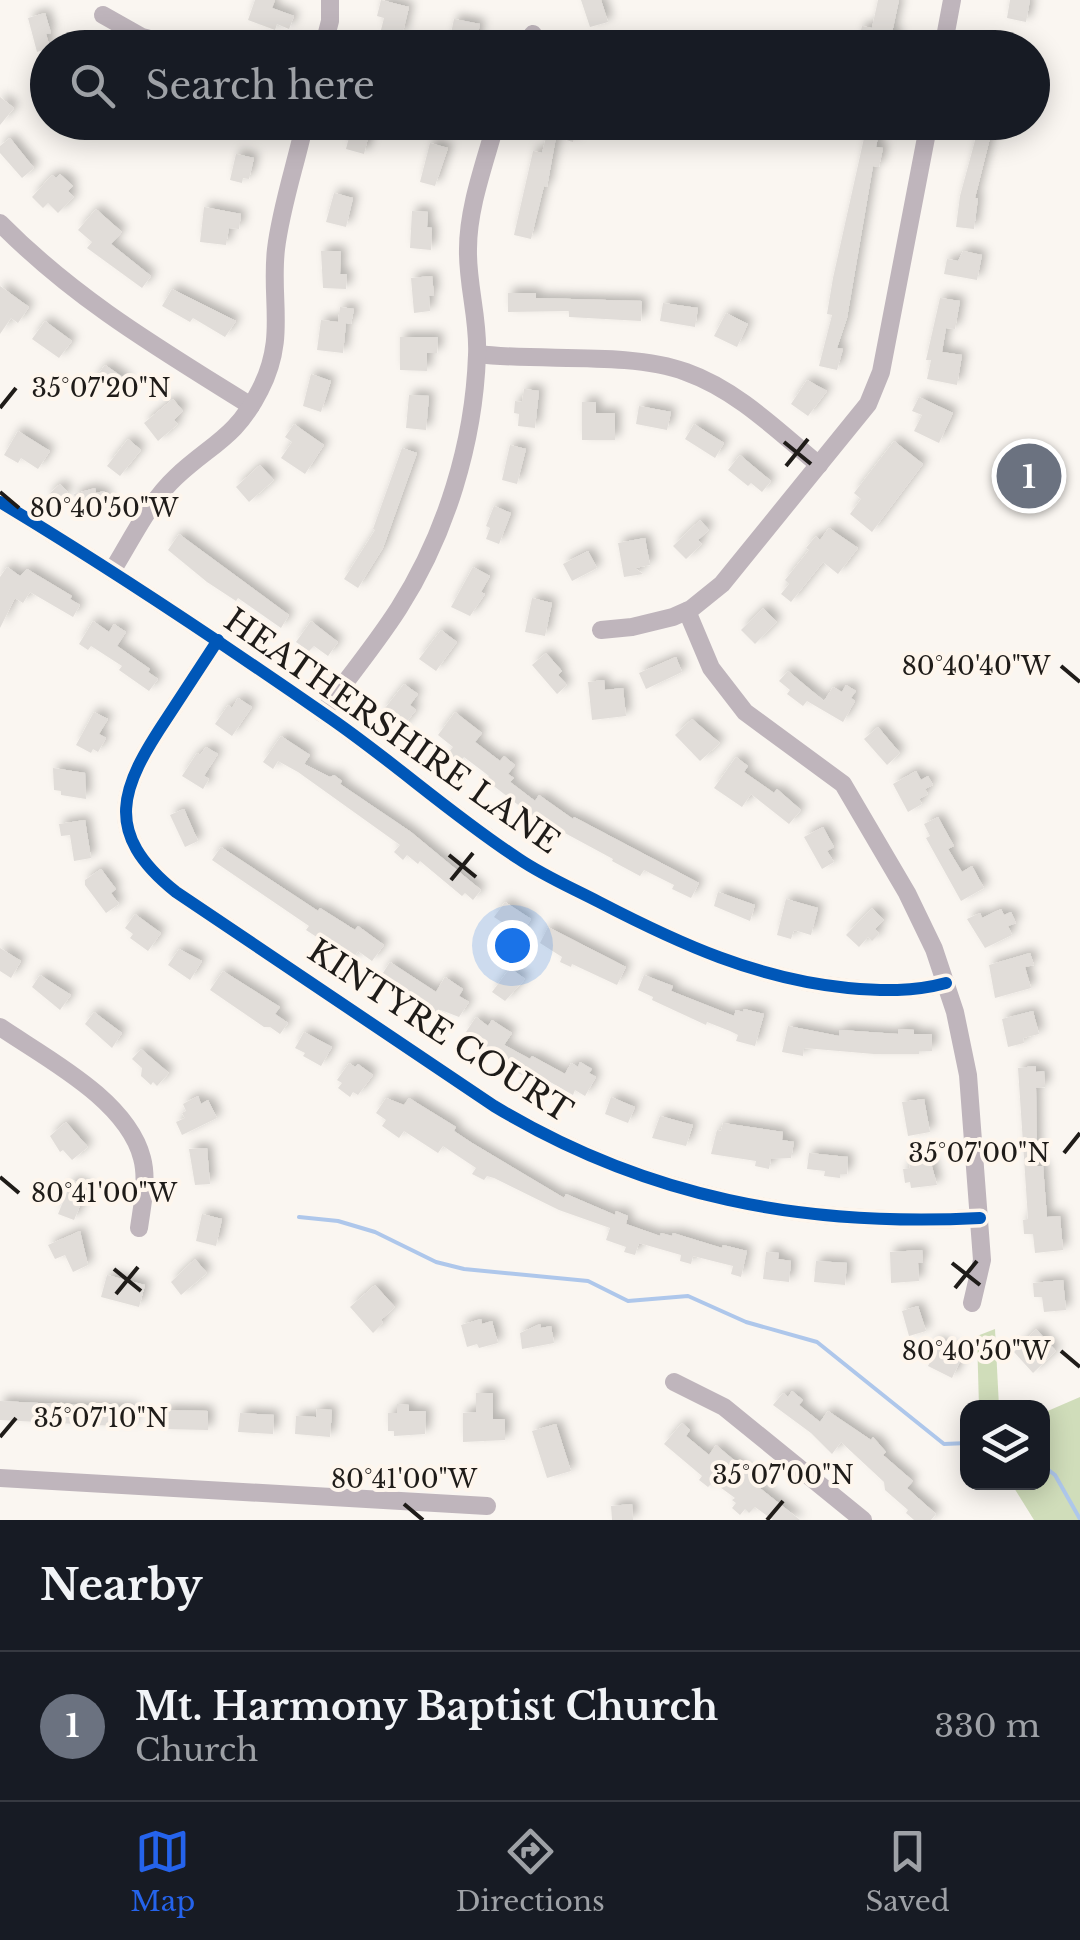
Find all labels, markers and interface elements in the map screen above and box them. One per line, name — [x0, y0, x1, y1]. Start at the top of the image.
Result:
search box — [30, 30, 1050, 140]
icon: search — [65, 58, 120, 113]
text: Search here — [145, 62, 375, 109]
text: 35°07'20"N — [31, 373, 171, 404]
pin: 1 — [996, 438, 1062, 514]
text: 80°40'50"W — [30, 493, 179, 524]
street label: HEATHERSHIRE LANE — [217, 600, 567, 862]
text: 80°40'40"W — [902, 651, 1051, 682]
your location — [487, 920, 538, 971]
street label: KINTYRE COURT — [300, 931, 580, 1132]
text: 35°07'00"N — [908, 1138, 1050, 1169]
text: 80°41'00"W — [31, 1178, 178, 1209]
text: 80°40'50"W — [902, 1336, 1051, 1367]
map controls — [960, 1400, 1050, 1490]
button: layers — [960, 1400, 1050, 1490]
text: 35°07'10"N — [34, 1403, 168, 1434]
text: 35°07'00"N — [712, 1460, 854, 1491]
text: 80°41'00"W — [331, 1464, 478, 1495]
text: Nearby — [40, 1559, 203, 1611]
text: Mt. Harmony Baptist Church — [135, 1683, 718, 1730]
text: 1 — [66, 1706, 79, 1746]
text: 330 m — [934, 1706, 1040, 1746]
text: Church — [135, 1730, 258, 1770]
tab: Map — [130, 1824, 195, 1919]
tab: Directions — [456, 1824, 605, 1919]
tab: Saved — [865, 1824, 950, 1919]

